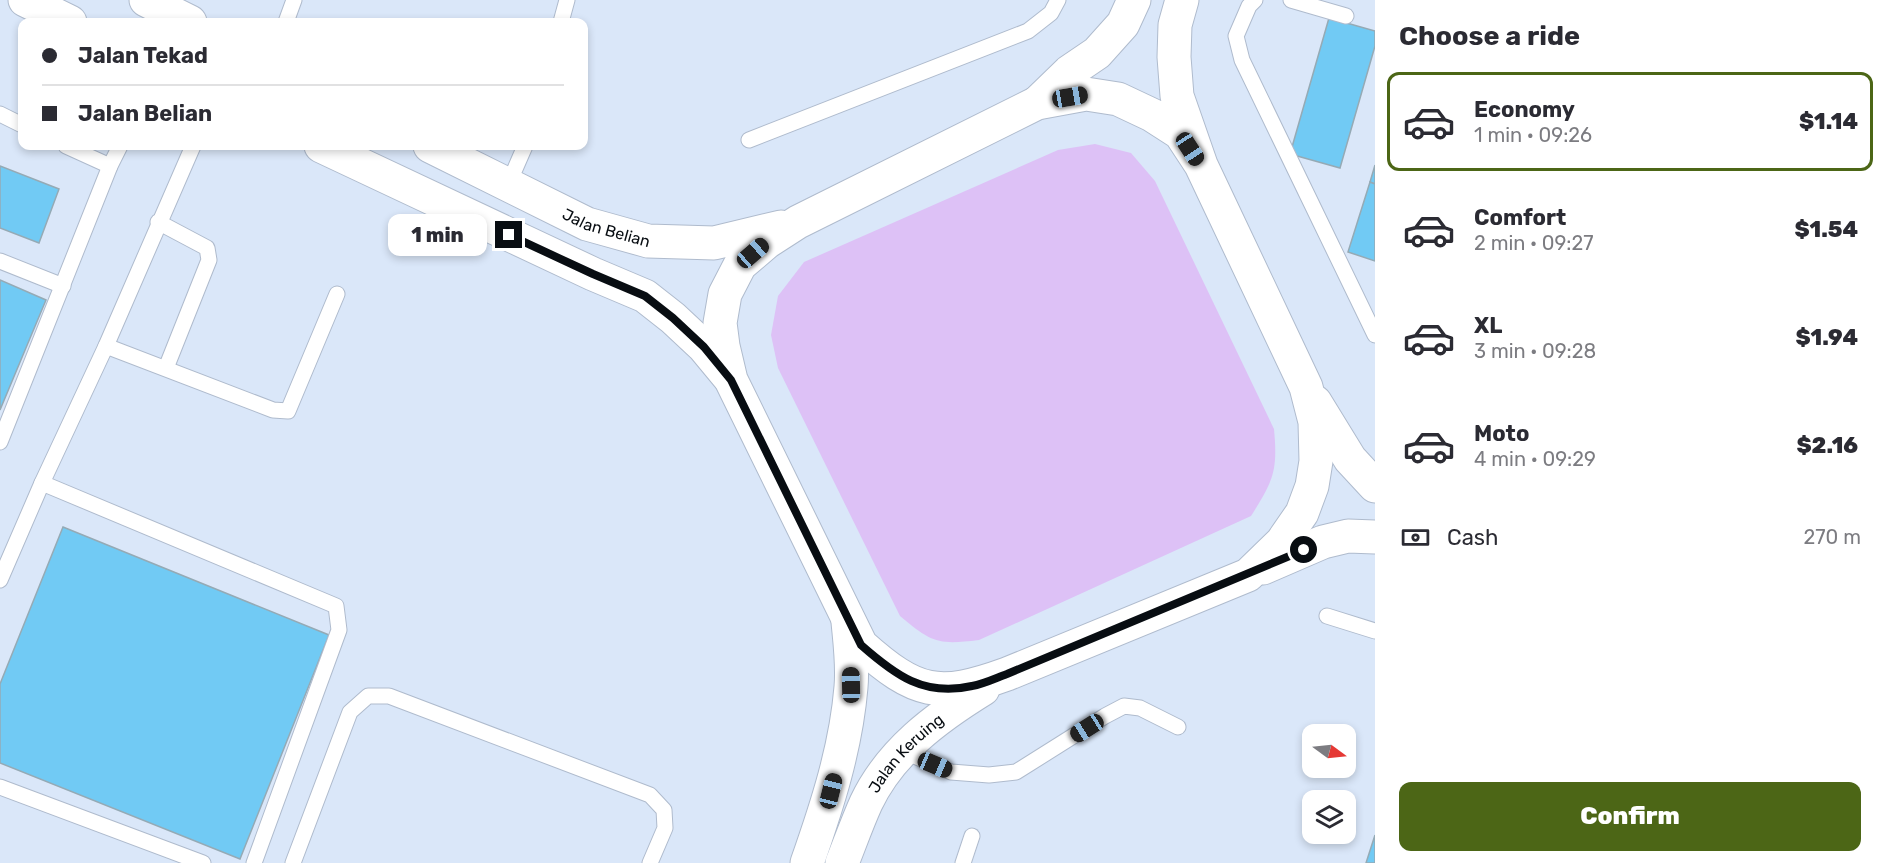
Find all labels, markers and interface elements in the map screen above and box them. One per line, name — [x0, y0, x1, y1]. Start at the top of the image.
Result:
text: Choose a ride — [1399, 20, 1580, 52]
text: Jalan Tekad — [78, 42, 208, 69]
car — [1051, 85, 1089, 109]
icon: car — [1402, 95, 1456, 149]
text: Economy — [1474, 96, 1575, 123]
text: Jalan Belian — [78, 100, 212, 127]
text: $1.14 — [1799, 108, 1858, 135]
text: 1 min · 09:26 — [1474, 123, 1592, 147]
car — [1173, 129, 1207, 169]
icon: car — [1402, 203, 1456, 257]
street label: Jalan Belian — [560, 204, 652, 251]
text: Comfort — [1474, 204, 1566, 231]
callout: 1 min — [389, 214, 488, 256]
text: $1.54 — [1794, 216, 1858, 243]
route end — [495, 221, 522, 248]
text: 1 min — [411, 223, 464, 247]
text: 2 min · 09:27 — [1474, 231, 1593, 255]
car — [734, 234, 772, 272]
icon: car — [1402, 311, 1456, 365]
text: XL — [1474, 312, 1502, 339]
text: $1.94 — [1795, 324, 1858, 351]
text: 3 min · 09:28 — [1474, 339, 1596, 363]
icon: car — [1402, 419, 1456, 473]
text: Moto — [1474, 420, 1529, 447]
text: $2.16 — [1796, 432, 1858, 459]
text: 4 min · 09:29 — [1474, 447, 1596, 471]
icon: cash — [1399, 521, 1432, 554]
text: Cash — [1447, 524, 1498, 551]
text: 270 m — [1804, 525, 1861, 549]
route start — [1290, 536, 1317, 563]
car — [842, 667, 860, 703]
street label: Jalan Keruing — [864, 709, 947, 796]
car — [1067, 711, 1107, 745]
north arrow — [1302, 724, 1356, 778]
map controls — [1302, 724, 1356, 844]
car — [915, 750, 955, 780]
car — [818, 771, 844, 811]
button: Confirm — [1399, 782, 1861, 851]
button: layers — [1302, 790, 1356, 844]

